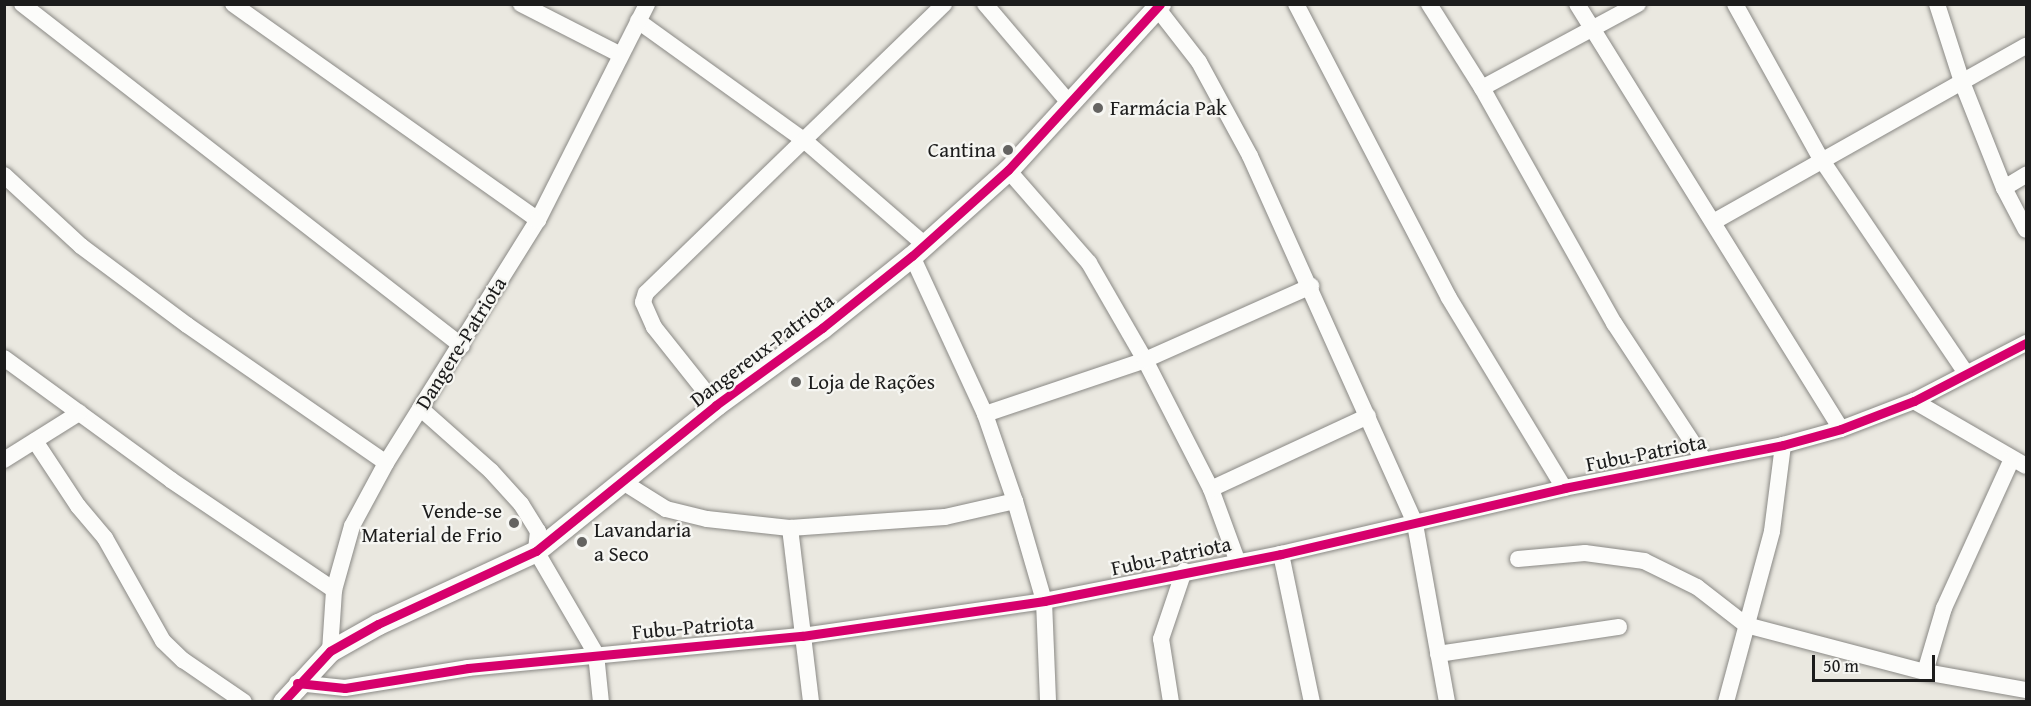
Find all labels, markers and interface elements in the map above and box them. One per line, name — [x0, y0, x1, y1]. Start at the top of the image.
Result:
place label: Farmácia Pak — [1110, 95, 1227, 121]
marker: Farmácia Pak — [1091, 101, 1105, 115]
place label: Cantina — [928, 137, 996, 163]
marker: Cantina — [1001, 143, 1015, 157]
street label: Dangere-Patriota — [410, 272, 512, 414]
street label: Dangereux-Patriota — [685, 288, 839, 412]
place label: Loja de Rações — [808, 369, 935, 395]
marker: Loja de Rações — [789, 375, 803, 389]
street label: Fubu-Patriota — [1584, 429, 1708, 477]
place label: Vende-se Material de Frio — [361, 498, 502, 548]
marker: Vende-se Material de Frio — [507, 516, 521, 530]
place label: Lavandaria a Seco — [594, 517, 691, 567]
street label: Fubu-Patriota — [1109, 531, 1233, 581]
marker: Lavandaria a Seco — [575, 535, 589, 549]
street label: Fubu-Patriota — [631, 609, 755, 645]
scale bar — [1815, 643, 1938, 681]
text: 50 m — [1823, 652, 1859, 679]

